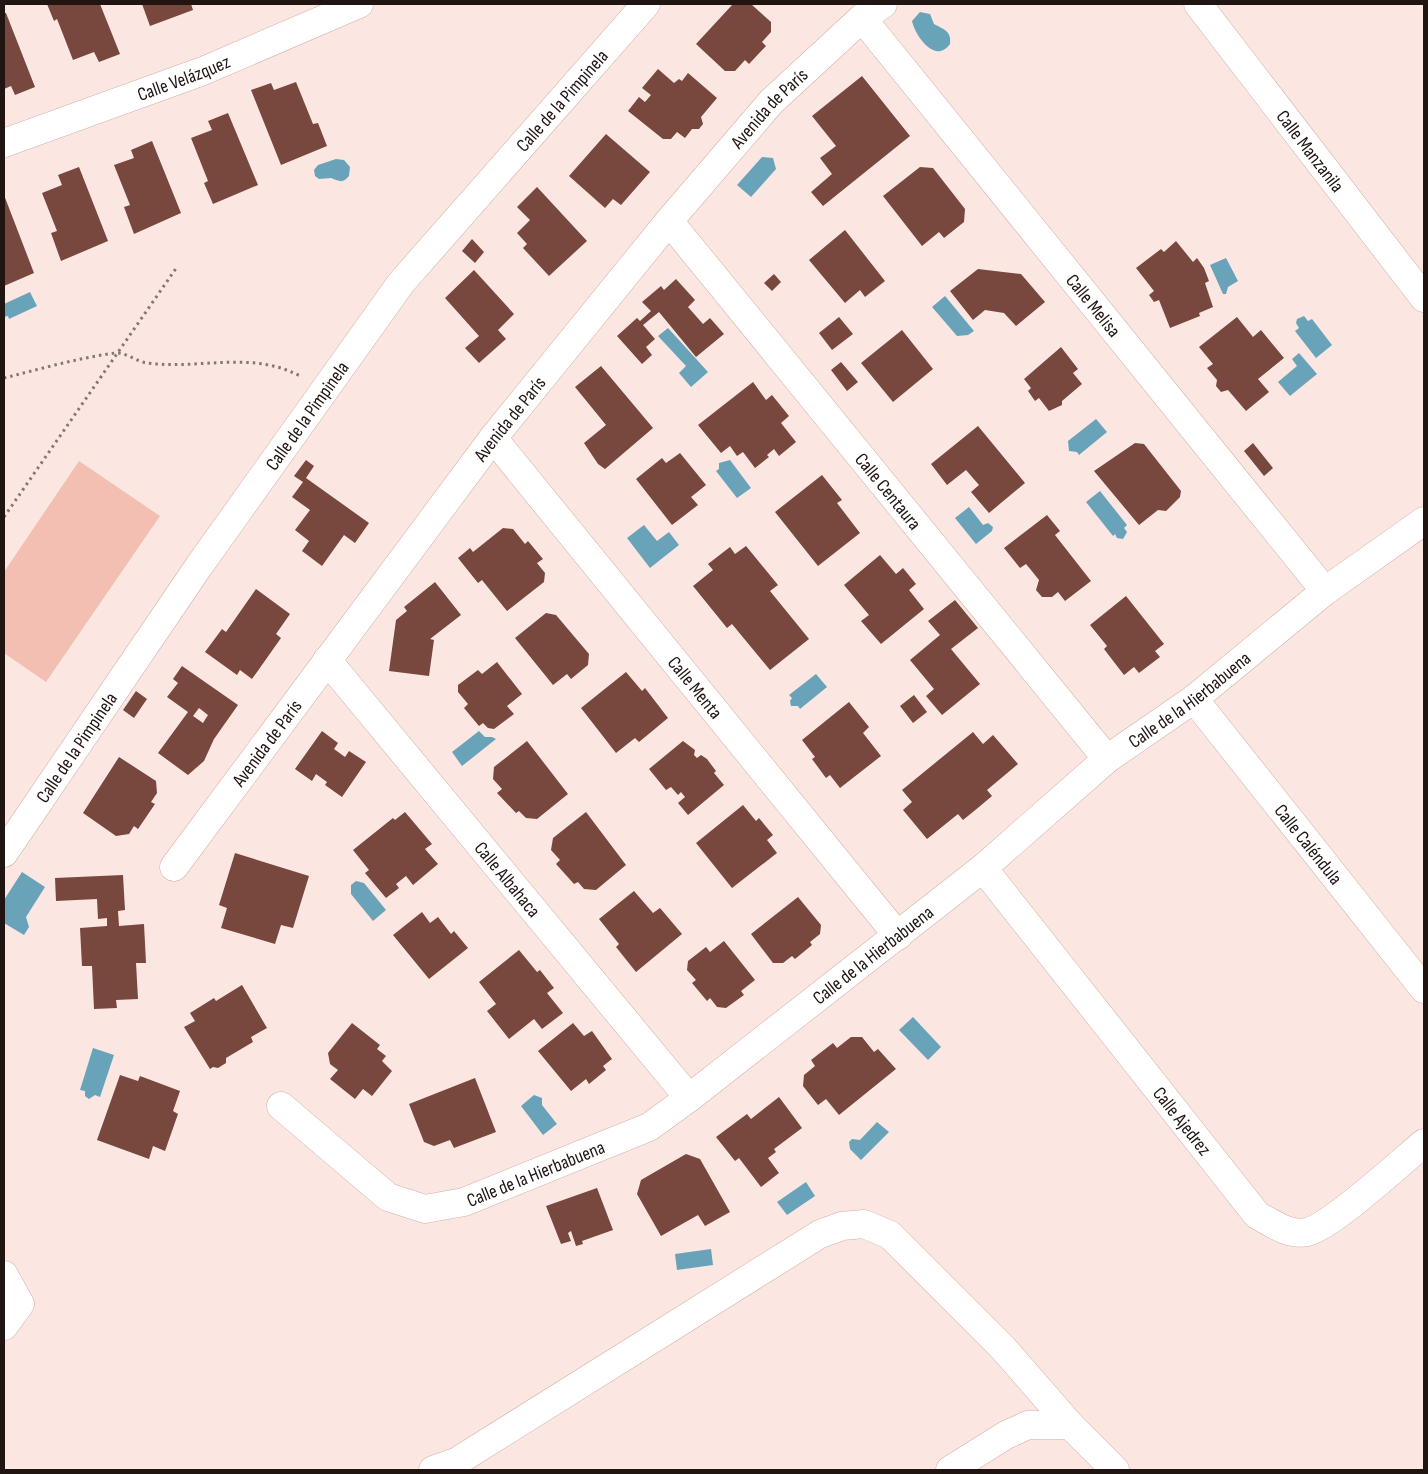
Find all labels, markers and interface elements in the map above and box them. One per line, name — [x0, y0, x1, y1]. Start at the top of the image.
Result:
street label: Calle de la Pimpinela — [512, 45, 614, 157]
street label: Calle Velázquez — [134, 51, 234, 107]
street label: Avenida de París — [726, 64, 813, 154]
street label: Calle Manzanila — [1271, 106, 1348, 197]
street label: Calle Melisa — [1060, 270, 1125, 342]
street label: Calle de la Pimpinela — [261, 357, 354, 475]
street label: Avenida de París — [469, 372, 551, 467]
street label: Calle Centaura — [849, 449, 926, 535]
street label: Calle de la Hierbabuena — [1124, 647, 1256, 754]
street label: Calle Menta — [662, 652, 727, 724]
street label: Calle de la Pimpinela — [32, 688, 123, 808]
street label: Avenida de París — [227, 695, 308, 792]
street label: Calle Caléndula — [1269, 800, 1347, 890]
street label: Calle Albahaca — [469, 837, 545, 922]
street label: Calle de la Hierbabuena — [808, 901, 938, 1010]
street label: Calle Ajedrez — [1147, 1083, 1216, 1161]
street label: Calle de la Hierbabuena — [464, 1136, 608, 1213]

